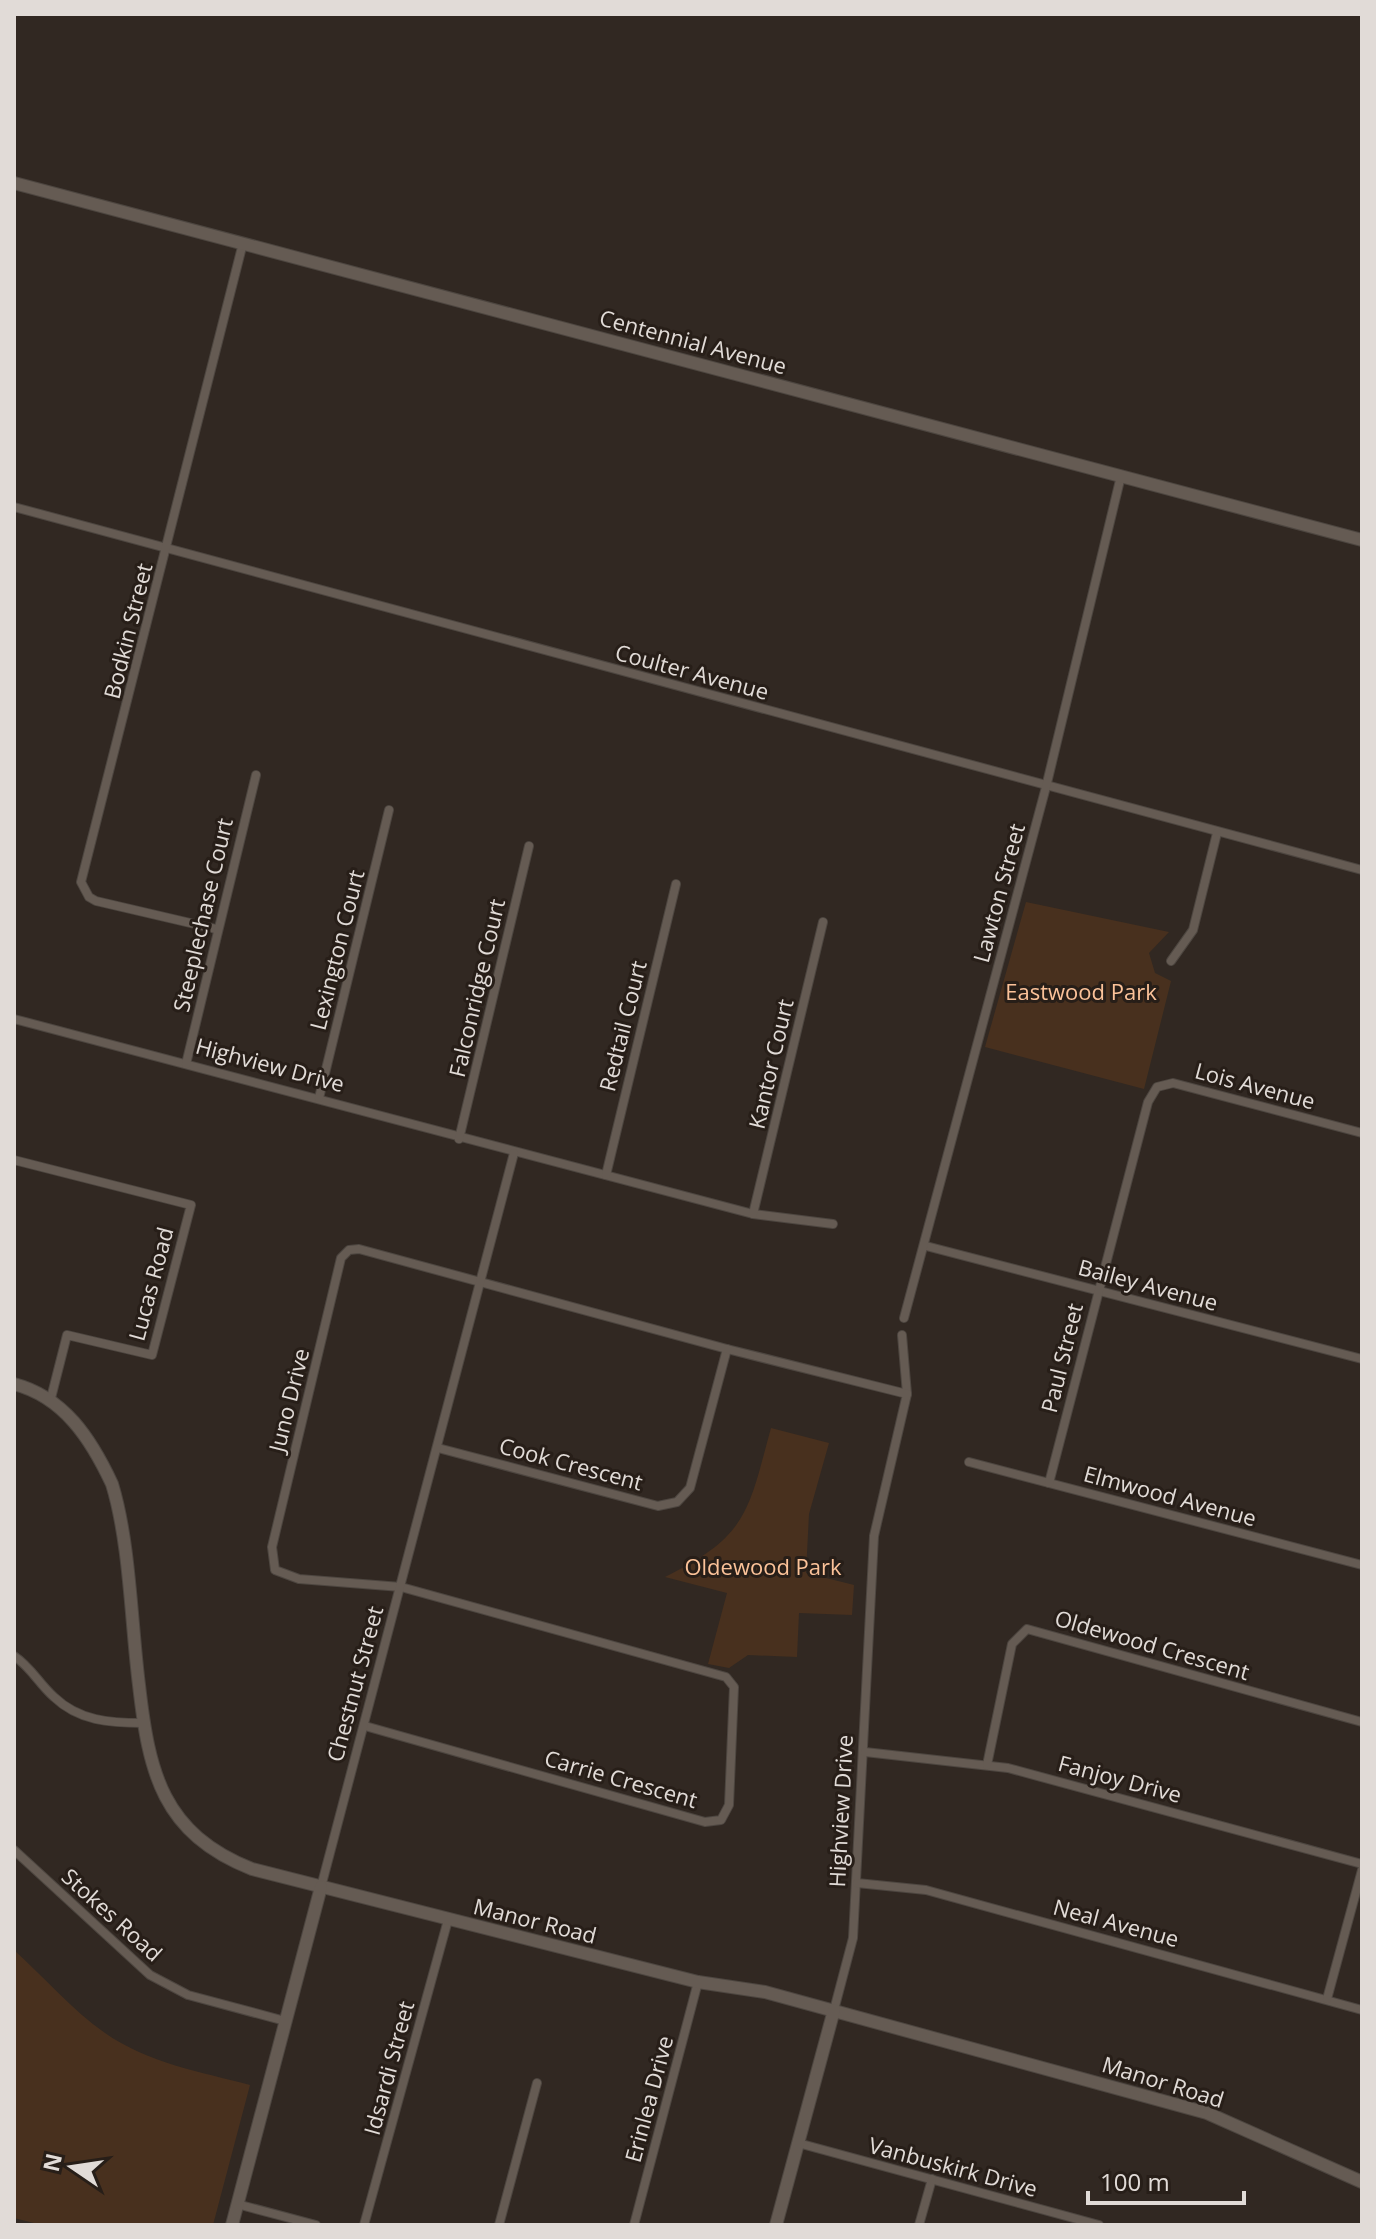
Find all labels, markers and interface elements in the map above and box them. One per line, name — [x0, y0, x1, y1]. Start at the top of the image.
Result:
street label: Centennial Avenue — [596, 302, 790, 380]
street label: Bodkin Street — [96, 560, 158, 702]
street label: Coulter Avenue — [612, 636, 772, 706]
street label: Steeplechase Court — [165, 815, 239, 1015]
street label: Lawton Street — [965, 820, 1031, 965]
street label: Lexington Court — [302, 866, 370, 1033]
street label: Falconridge Court — [441, 896, 511, 1080]
street label: Redtail Court — [591, 957, 653, 1094]
park label: Eastwood Park — [1005, 976, 1157, 1006]
street label: Kantor Court — [741, 996, 800, 1132]
street label: Highview Drive — [193, 1030, 348, 1098]
street label: Lois Avenue — [1192, 1055, 1319, 1115]
street label: Lucas Road — [120, 1224, 180, 1344]
street label: Bailey Avenue — [1075, 1251, 1221, 1317]
street label: Paul Street — [1033, 1300, 1089, 1416]
street label: Juno Drive — [260, 1345, 315, 1457]
street label: Cook Crescent — [496, 1429, 647, 1497]
street label: Elmwood Avenue — [1081, 1458, 1260, 1532]
park label: Oldewood Park — [684, 1551, 842, 1581]
street label: Chestnut Street — [319, 1602, 389, 1765]
street label: Oldewood Crescent — [1051, 1602, 1253, 1686]
street label: Highview Drive — [821, 1734, 859, 1888]
street label: Carrie Crescent — [541, 1742, 701, 1814]
street label: Fanjoy Drive — [1055, 1747, 1185, 1809]
street label: Stokes Road — [56, 1861, 169, 1967]
street label: Manor Road — [471, 1890, 600, 1950]
street label: Neal Avenue — [1050, 1891, 1182, 1953]
street label: Idsardi Street — [356, 1997, 420, 2138]
street label: Erinlea Drive — [617, 2032, 679, 2165]
street label: Manor Road — [1099, 2048, 1228, 2114]
north arrow — [32, 2127, 112, 2207]
street label: Vanbuskirk Drive — [866, 2129, 1041, 2203]
text: N — [35, 2150, 68, 2174]
scale bar — [1088, 2155, 1244, 2205]
text: 100 m — [1100, 2165, 1170, 2198]

